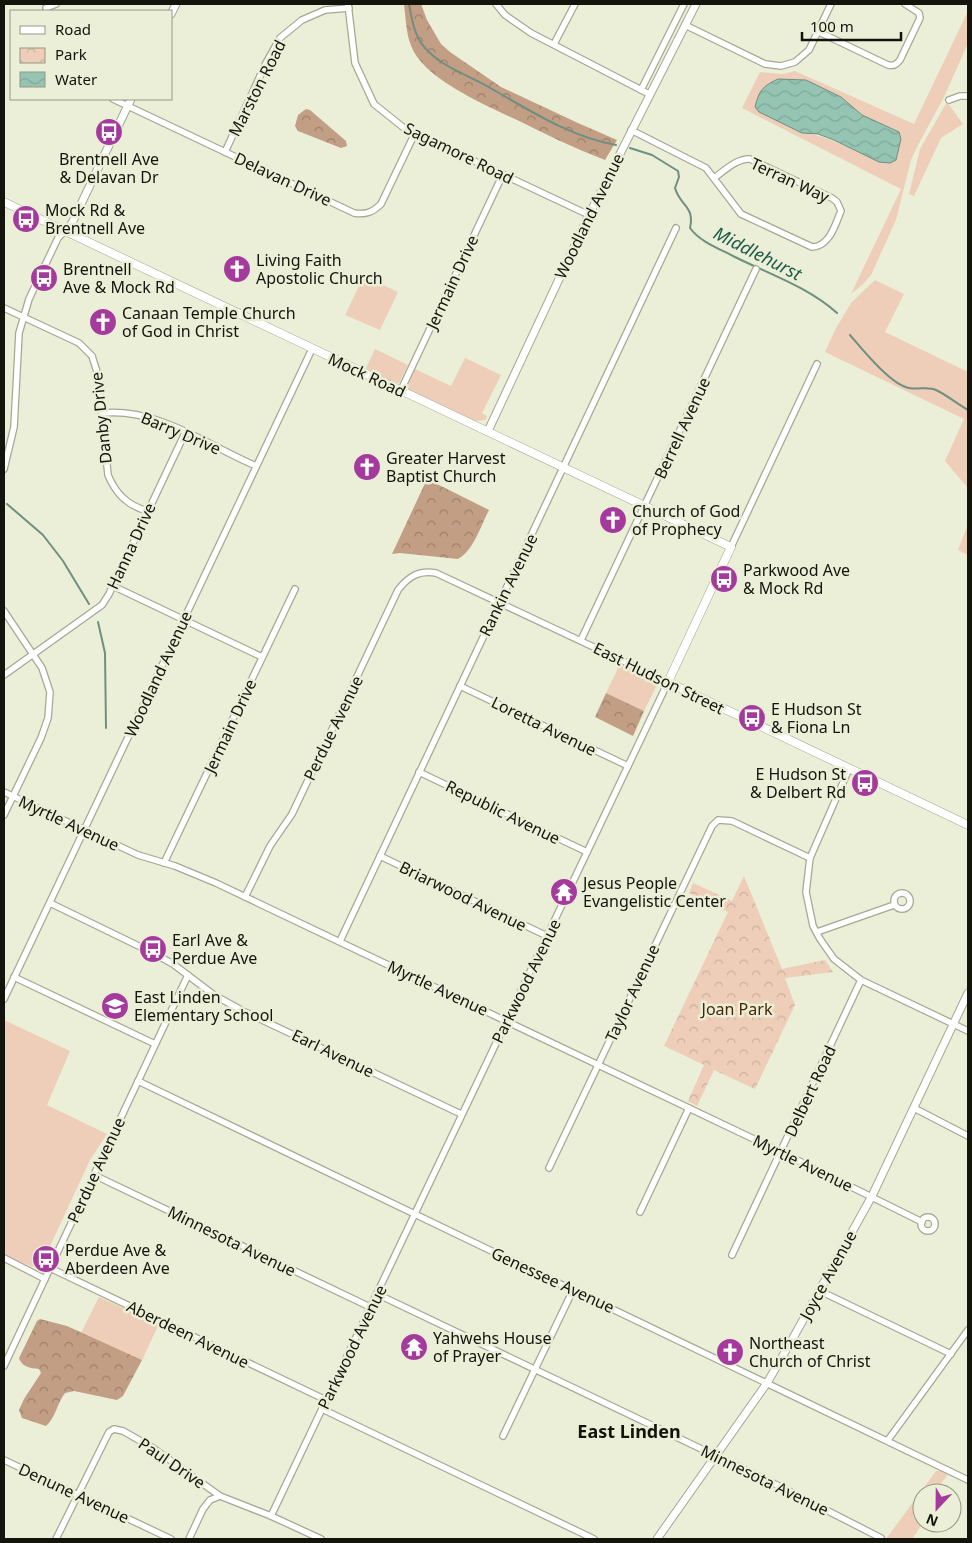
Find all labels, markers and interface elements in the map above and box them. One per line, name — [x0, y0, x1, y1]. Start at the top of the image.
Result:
legend — [10, 10, 172, 100]
scale bar — [802, 10, 901, 42]
text: 100 m — [810, 16, 854, 36]
text: Road — [55, 19, 91, 39]
street label: Marston Road — [223, 36, 291, 140]
text: Park — [55, 44, 87, 64]
text: Water — [55, 69, 97, 89]
bus stop icon: Brentnell Ave & Delavan Dr — [94, 117, 124, 147]
street label: Sagamore Road — [401, 117, 517, 189]
street label: Delavan Drive — [231, 147, 335, 211]
place label: Brentnell Ave & Delavan Dr — [59, 148, 159, 188]
street label: Woodland Avenue — [549, 150, 629, 282]
street label: Terran Way — [747, 152, 834, 208]
place label: Mock Rd & Brentnell Ave — [45, 199, 145, 239]
bus stop icon: Mock Rd & Brentnell Ave — [11, 204, 41, 234]
water label: Middlehurst — [710, 221, 807, 286]
street label: Jermain Drive — [420, 231, 483, 335]
place label: Living Faith Apostolic Church — [256, 249, 383, 289]
church icon: Living Faith Apostolic Church — [222, 254, 252, 284]
place label: Brentnell Ave & Mock Rd — [63, 258, 175, 298]
bus stop icon: Brentnell Ave & Mock Rd — [29, 263, 59, 293]
place label: Canaan Temple Church of God in Christ — [122, 302, 296, 342]
church icon: Canaan Temple Church of God in Christ — [88, 307, 118, 337]
street label: Mock Road — [325, 347, 409, 403]
street label: Danby Drive — [85, 371, 117, 465]
street label: Berrell Avenue — [649, 374, 715, 482]
street label: Barry Drive — [138, 406, 224, 460]
place label: Greater Harvest Baptist Church — [386, 447, 506, 487]
church icon: Greater Harvest Baptist Church — [352, 452, 382, 482]
street label: Hanna Drive — [101, 499, 161, 593]
place label: Church of God of Prophecy — [632, 500, 740, 540]
church icon: Church of God of Prophecy — [598, 505, 628, 535]
street label: Rankin Avenue — [474, 530, 542, 640]
place label: Parkwood Ave & Mock Rd — [743, 559, 850, 599]
bus stop icon: Parkwood Ave & Mock Rd — [709, 564, 739, 594]
street label: Woodland Avenue — [119, 607, 197, 741]
street label: East Hudson Street — [590, 637, 728, 719]
street label: Perdue Avenue — [298, 672, 368, 784]
street label: Jermain Drive — [198, 675, 261, 779]
street label: Loretta Avenue — [488, 691, 600, 761]
place label: E Hudson St & Fiona Ln — [771, 698, 862, 738]
bus stop icon: E Hudson St & Fiona Ln — [737, 703, 767, 733]
place label: E Hudson St & Delbert Rd — [750, 763, 846, 803]
bus stop icon: E Hudson St & Delbert Rd — [850, 768, 880, 798]
street label: Republic Avenue — [442, 775, 564, 849]
street label: Myrtle Avenue — [15, 790, 123, 856]
street label: Briarwood Avenue — [396, 856, 530, 936]
place label: Jesus People Evangelistic Center — [581, 872, 726, 912]
temple icon: Jesus People Evangelistic Center — [549, 877, 579, 907]
street label: Parkwood Avenue — [486, 915, 566, 1047]
place label: Earl Ave & Perdue Ave — [172, 929, 257, 969]
bus stop icon: Earl Ave & Perdue Ave — [138, 934, 168, 964]
street label: Taylor Avenue — [600, 941, 664, 1045]
street label: Myrtle Avenue — [384, 955, 492, 1021]
place label: East Linden Elementary School — [134, 986, 273, 1026]
school or university icon: East Linden Elementary School — [100, 991, 130, 1021]
park label: Joan Park — [700, 998, 773, 1020]
street label: Earl Avenue — [288, 1024, 378, 1082]
street label: Delbert Road — [779, 1042, 841, 1140]
street label: Perdue Avenue — [62, 1114, 130, 1226]
street label: Myrtle Avenue — [749, 1129, 857, 1197]
street label: Minnesota Avenue — [164, 1200, 300, 1282]
street label: Joyce Avenue — [793, 1226, 862, 1325]
place label: Perdue Ave & Aberdeen Ave — [65, 1239, 170, 1279]
street label: Genessee Avenue — [488, 1242, 618, 1318]
bus stop icon: Perdue Ave & Aberdeen Ave — [31, 1244, 61, 1274]
street label: Parkwood Avenue — [312, 1281, 392, 1413]
street label: Aberdeen Avenue — [123, 1295, 253, 1373]
place label: Yahwehs House of Prayer — [433, 1327, 552, 1367]
temple icon: Yahwehs House of Prayer — [399, 1332, 429, 1362]
place label: Northeast Church of Christ — [749, 1332, 871, 1372]
church icon: Northeast Church of Christ — [715, 1337, 745, 1367]
district label: East Linden — [577, 1419, 681, 1443]
street label: Paul Drive — [134, 1433, 210, 1493]
street label: Minnesota Avenue — [697, 1439, 833, 1521]
street label: Denune Avenue — [15, 1458, 133, 1528]
north arrow — [912, 1483, 962, 1533]
text: N — [923, 1510, 941, 1531]

